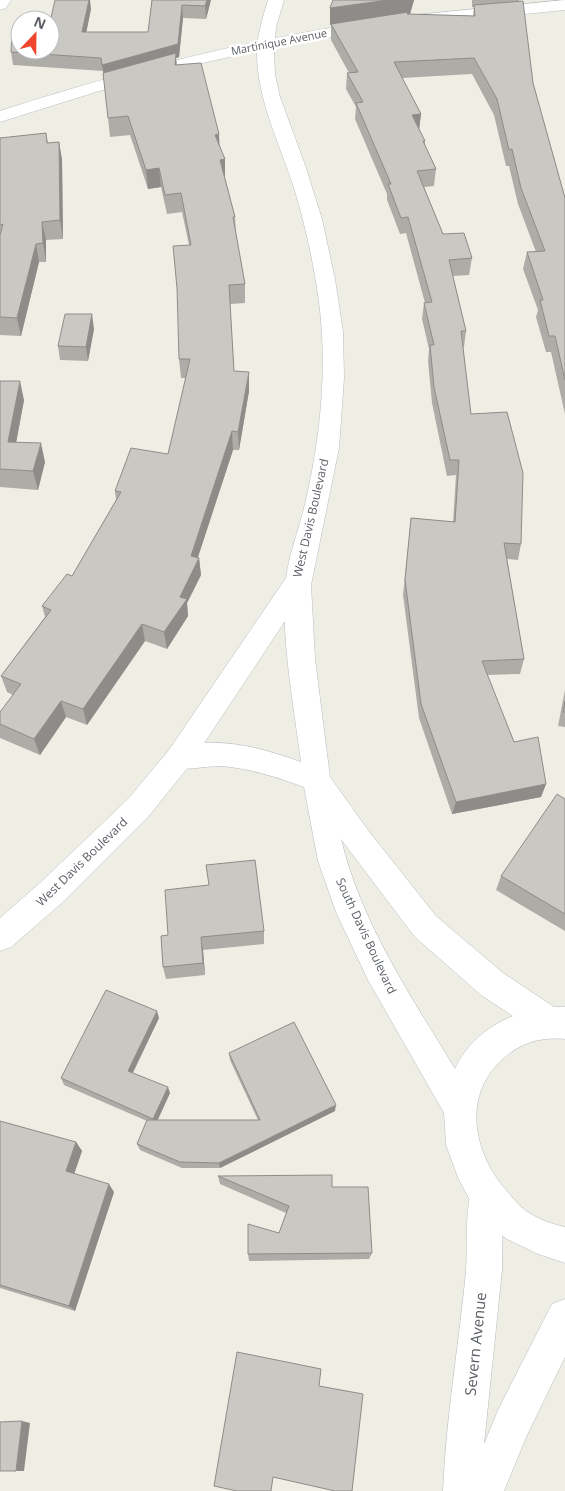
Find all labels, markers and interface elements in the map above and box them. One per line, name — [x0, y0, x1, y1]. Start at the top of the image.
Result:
north arrow — [10, 10, 60, 60]
text: N — [31, 12, 49, 33]
street label: Martinique Avenue — [230, 25, 328, 58]
street label: West Davis Boulevard — [289, 457, 332, 579]
street label: West Davis Boulevard — [32, 813, 131, 910]
street label: South Davis Boulevard — [332, 875, 401, 997]
street label: Severn Avenue — [460, 1291, 490, 1397]

